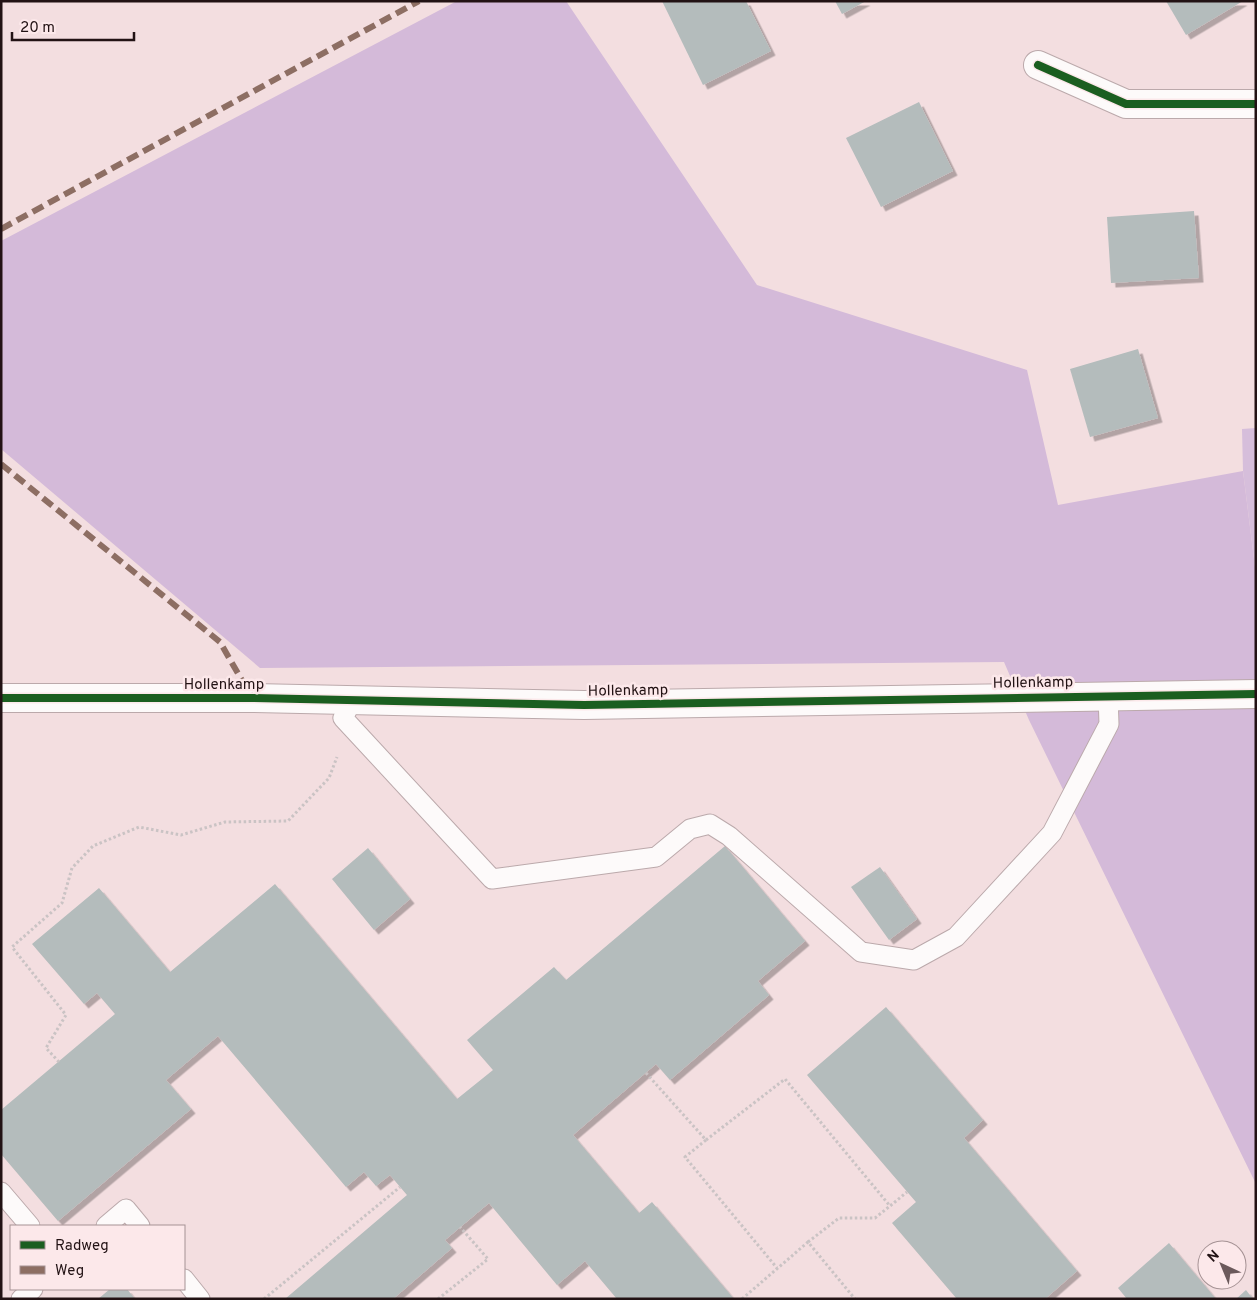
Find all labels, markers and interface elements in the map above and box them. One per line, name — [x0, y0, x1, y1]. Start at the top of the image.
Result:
scale bar — [12, 10, 135, 42]
text: 20 m — [20, 19, 55, 38]
street label: Hollenkamp — [993, 673, 1073, 694]
street label: Hollenkamp — [184, 676, 264, 695]
street label: Hollenkamp — [588, 681, 668, 702]
legend — [10, 1225, 185, 1290]
text: Radweg — [55, 1237, 109, 1256]
north arrow — [1197, 1240, 1247, 1290]
text: N — [1204, 1247, 1224, 1266]
text: Weg — [55, 1262, 84, 1281]

